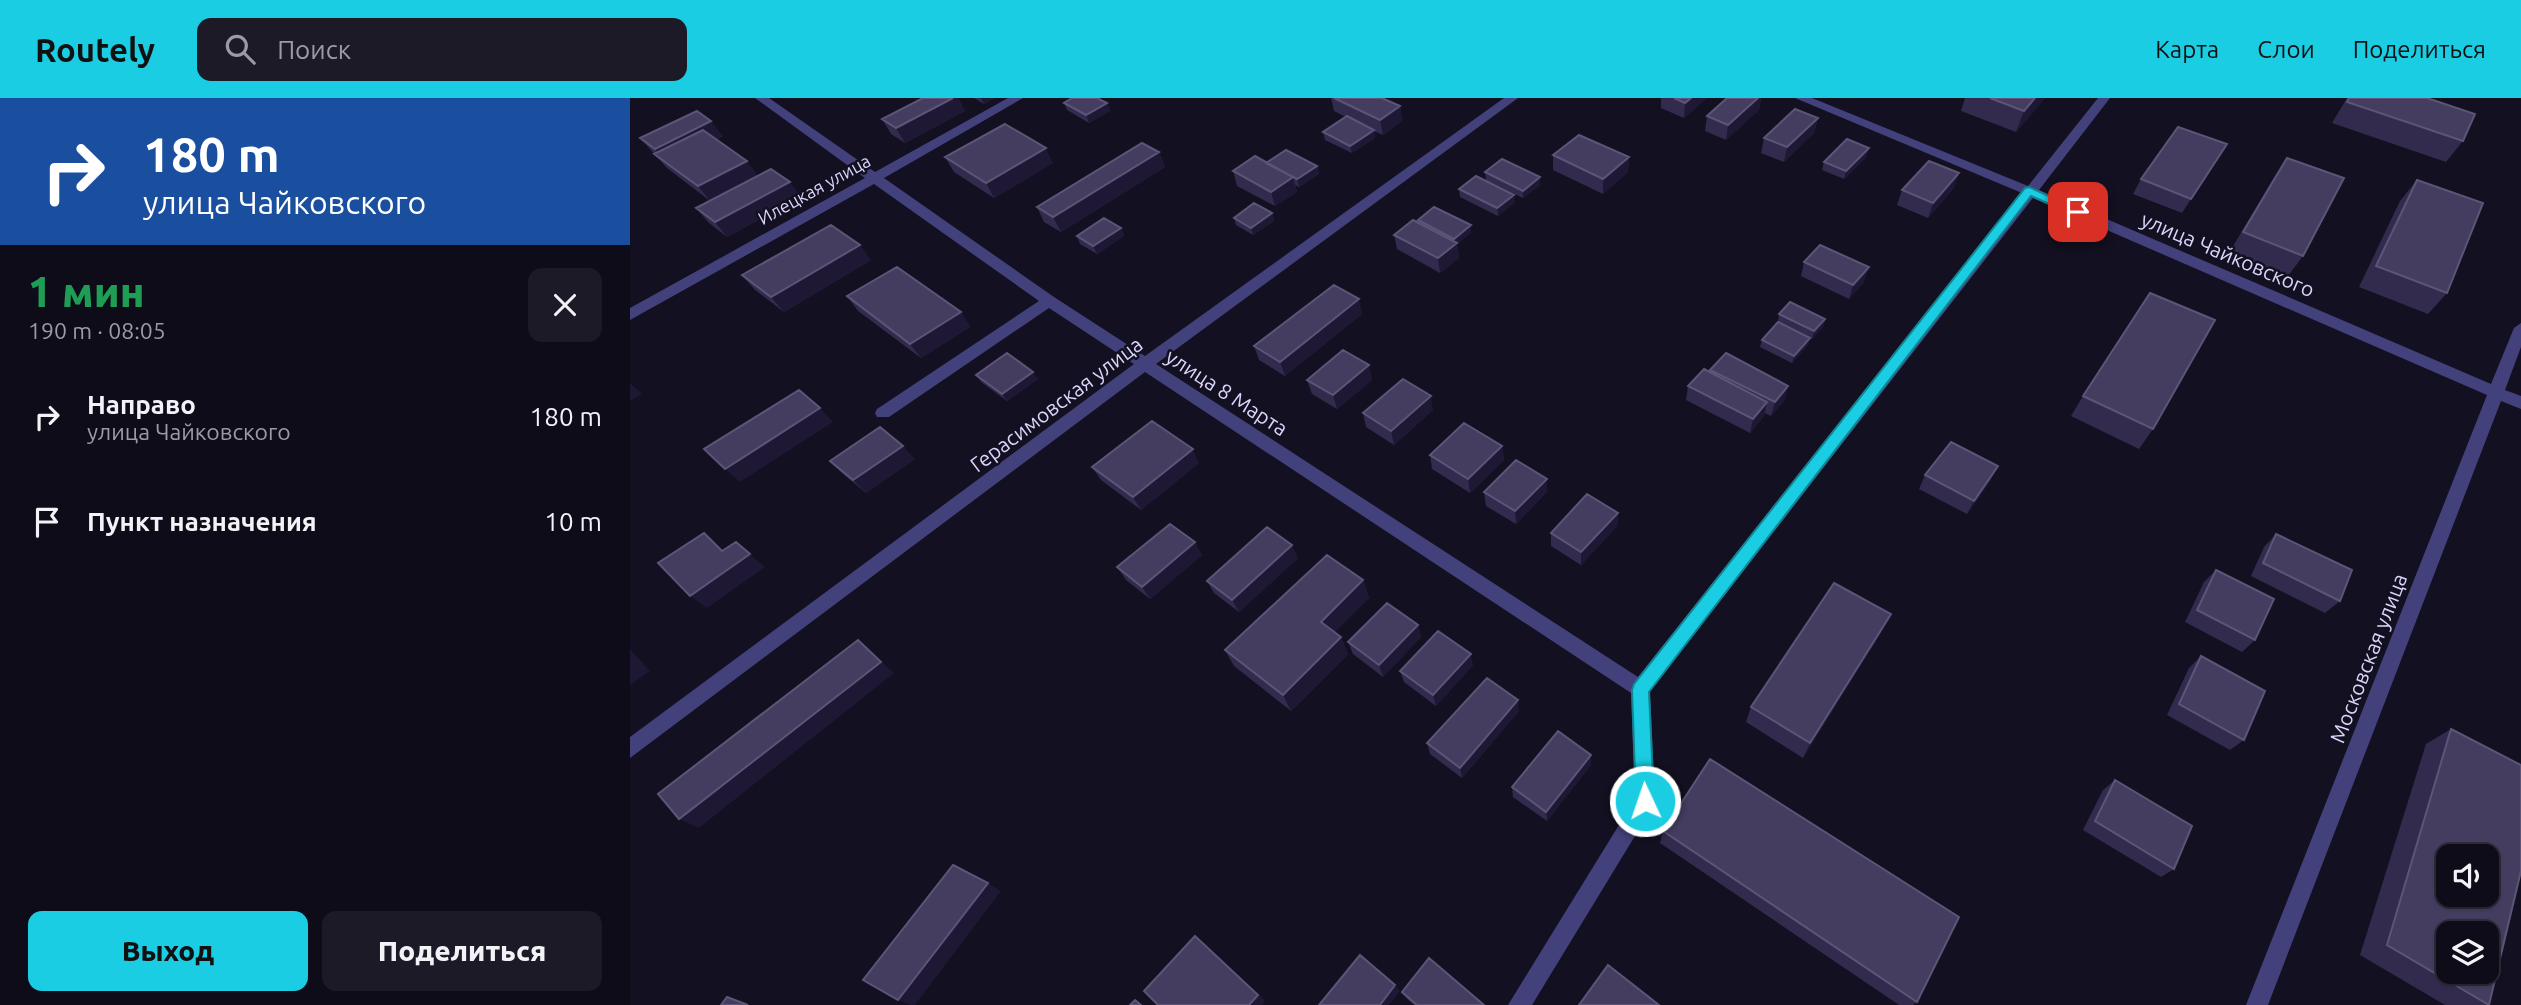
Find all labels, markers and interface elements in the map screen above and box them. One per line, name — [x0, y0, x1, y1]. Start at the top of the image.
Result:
search box — [197, 18, 687, 81]
icon: search — [221, 30, 259, 68]
text: Routely — [35, 31, 155, 68]
text: Поиск — [277, 35, 351, 64]
text: Карта — [2155, 36, 2219, 63]
text: Слои — [2257, 36, 2315, 63]
text: Поделиться — [2353, 36, 2486, 63]
icon: right — [28, 126, 119, 217]
text: 180 m — [143, 126, 280, 181]
street label: Илецкая улица — [754, 150, 874, 228]
pin — [2048, 182, 2108, 242]
text: улица Чайковского — [143, 184, 426, 220]
icon: arrive — [2059, 193, 2097, 231]
street label: улица Чайковского — [2138, 207, 2318, 301]
text: 1 мин — [28, 268, 145, 315]
button: close — [528, 268, 602, 342]
text: 190 m · 08:05 — [28, 318, 166, 343]
street label: Герасимовская улица — [965, 331, 1147, 477]
street label: улица 8 Марта — [1162, 344, 1292, 440]
text: Направо — [87, 390, 196, 419]
icon: right — [28, 398, 66, 436]
text: 180 m — [530, 402, 602, 431]
text: улица Чайковского — [87, 419, 291, 444]
icon: arrive — [28, 503, 66, 541]
text: Пункт назначения — [87, 507, 317, 536]
text: 10 m — [544, 507, 602, 536]
street label: Московская улица — [2325, 570, 2411, 746]
position arrow — [1608, 764, 1682, 838]
map controls — [2436, 844, 2499, 984]
button: sound — [2436, 844, 2499, 907]
button: Выход — [28, 911, 308, 991]
button: Поделиться — [322, 911, 602, 991]
button: layers — [2436, 921, 2499, 984]

